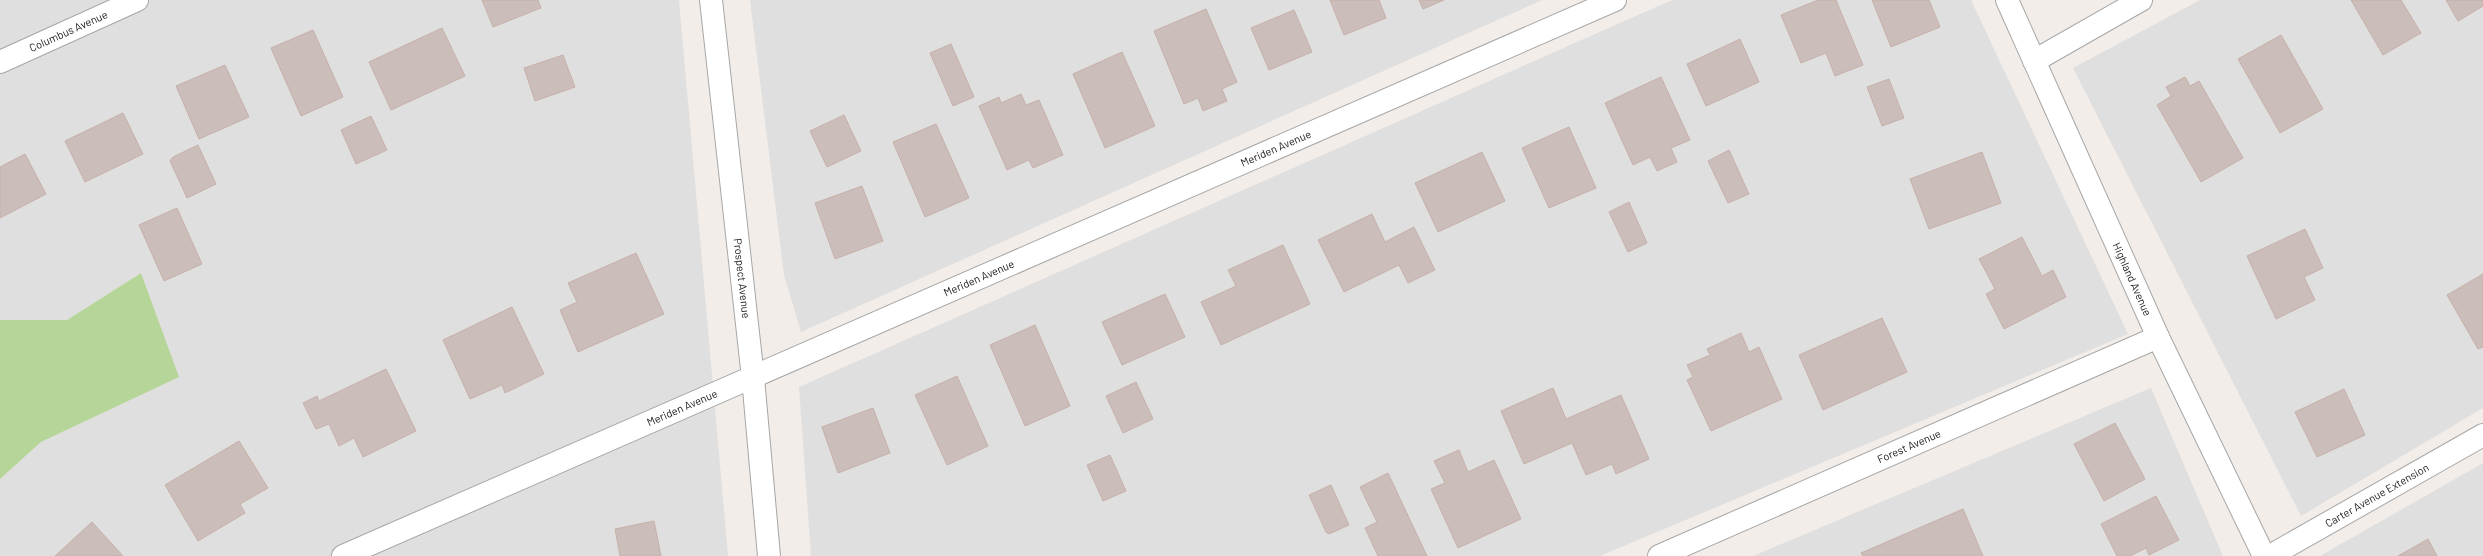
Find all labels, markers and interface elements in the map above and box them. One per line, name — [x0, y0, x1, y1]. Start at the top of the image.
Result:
street label: Columbus Avenue — [27, 7, 109, 54]
street label: Meriden Avenue — [1238, 127, 1313, 169]
street label: Prospect Avenue — [732, 237, 753, 319]
street label: Highland Avenue — [2110, 240, 2155, 318]
street label: Meriden Avenue — [941, 256, 1016, 299]
street label: Meriden Avenue — [645, 386, 719, 428]
street label: Forest Avenue — [1875, 426, 1943, 465]
street label: Carter Avenue Extension — [2323, 460, 2431, 529]

